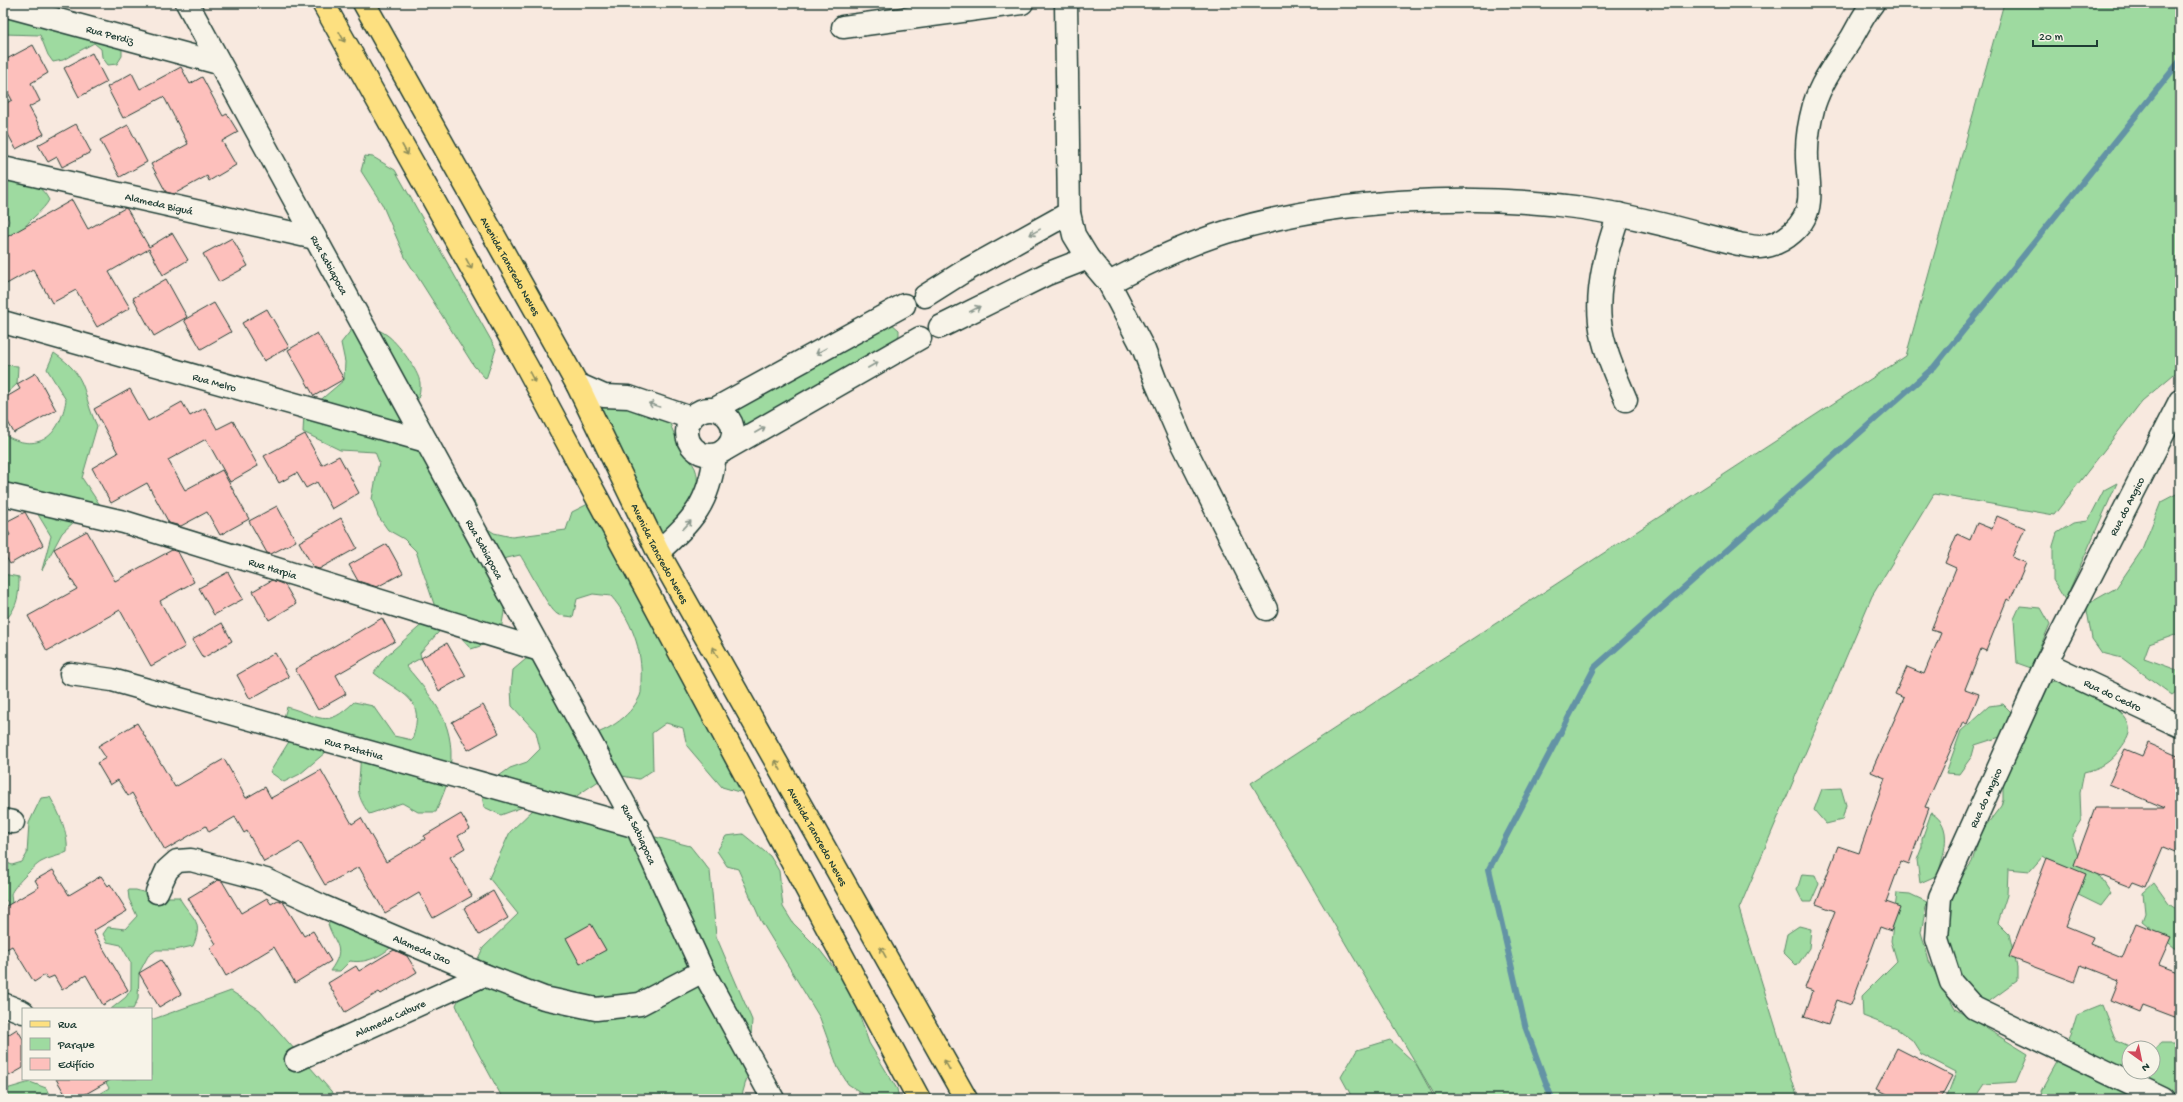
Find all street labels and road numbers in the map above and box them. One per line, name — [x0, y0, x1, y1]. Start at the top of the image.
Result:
street label: Rua Perdiz — [84, 24, 136, 48]
street label: Alameda Biguá — [124, 192, 195, 219]
street label: Avenida Tancredo Neves — [477, 215, 542, 319]
street label: Rua Sabiapoca — [307, 234, 350, 298]
street label: Rua Melro — [191, 372, 238, 395]
street label: Rua do Angico — [2108, 475, 2148, 538]
street label: Avenida Tancredo Neves — [628, 502, 690, 607]
street label: Rua Sabiapoca — [462, 518, 505, 583]
street label: Rua Harpia — [247, 557, 299, 583]
street label: Rua do Cedro — [2081, 678, 2143, 715]
street label: Rua Patativa — [323, 736, 385, 764]
street label: Rua do Angico — [1968, 766, 2006, 830]
street label: Avenida Tancredo Neves — [784, 786, 849, 889]
street label: Rua Sabiapoca — [618, 802, 658, 868]
street label: Alameda Jao — [391, 933, 452, 968]
street label: Alameda Cabure — [353, 998, 428, 1041]

